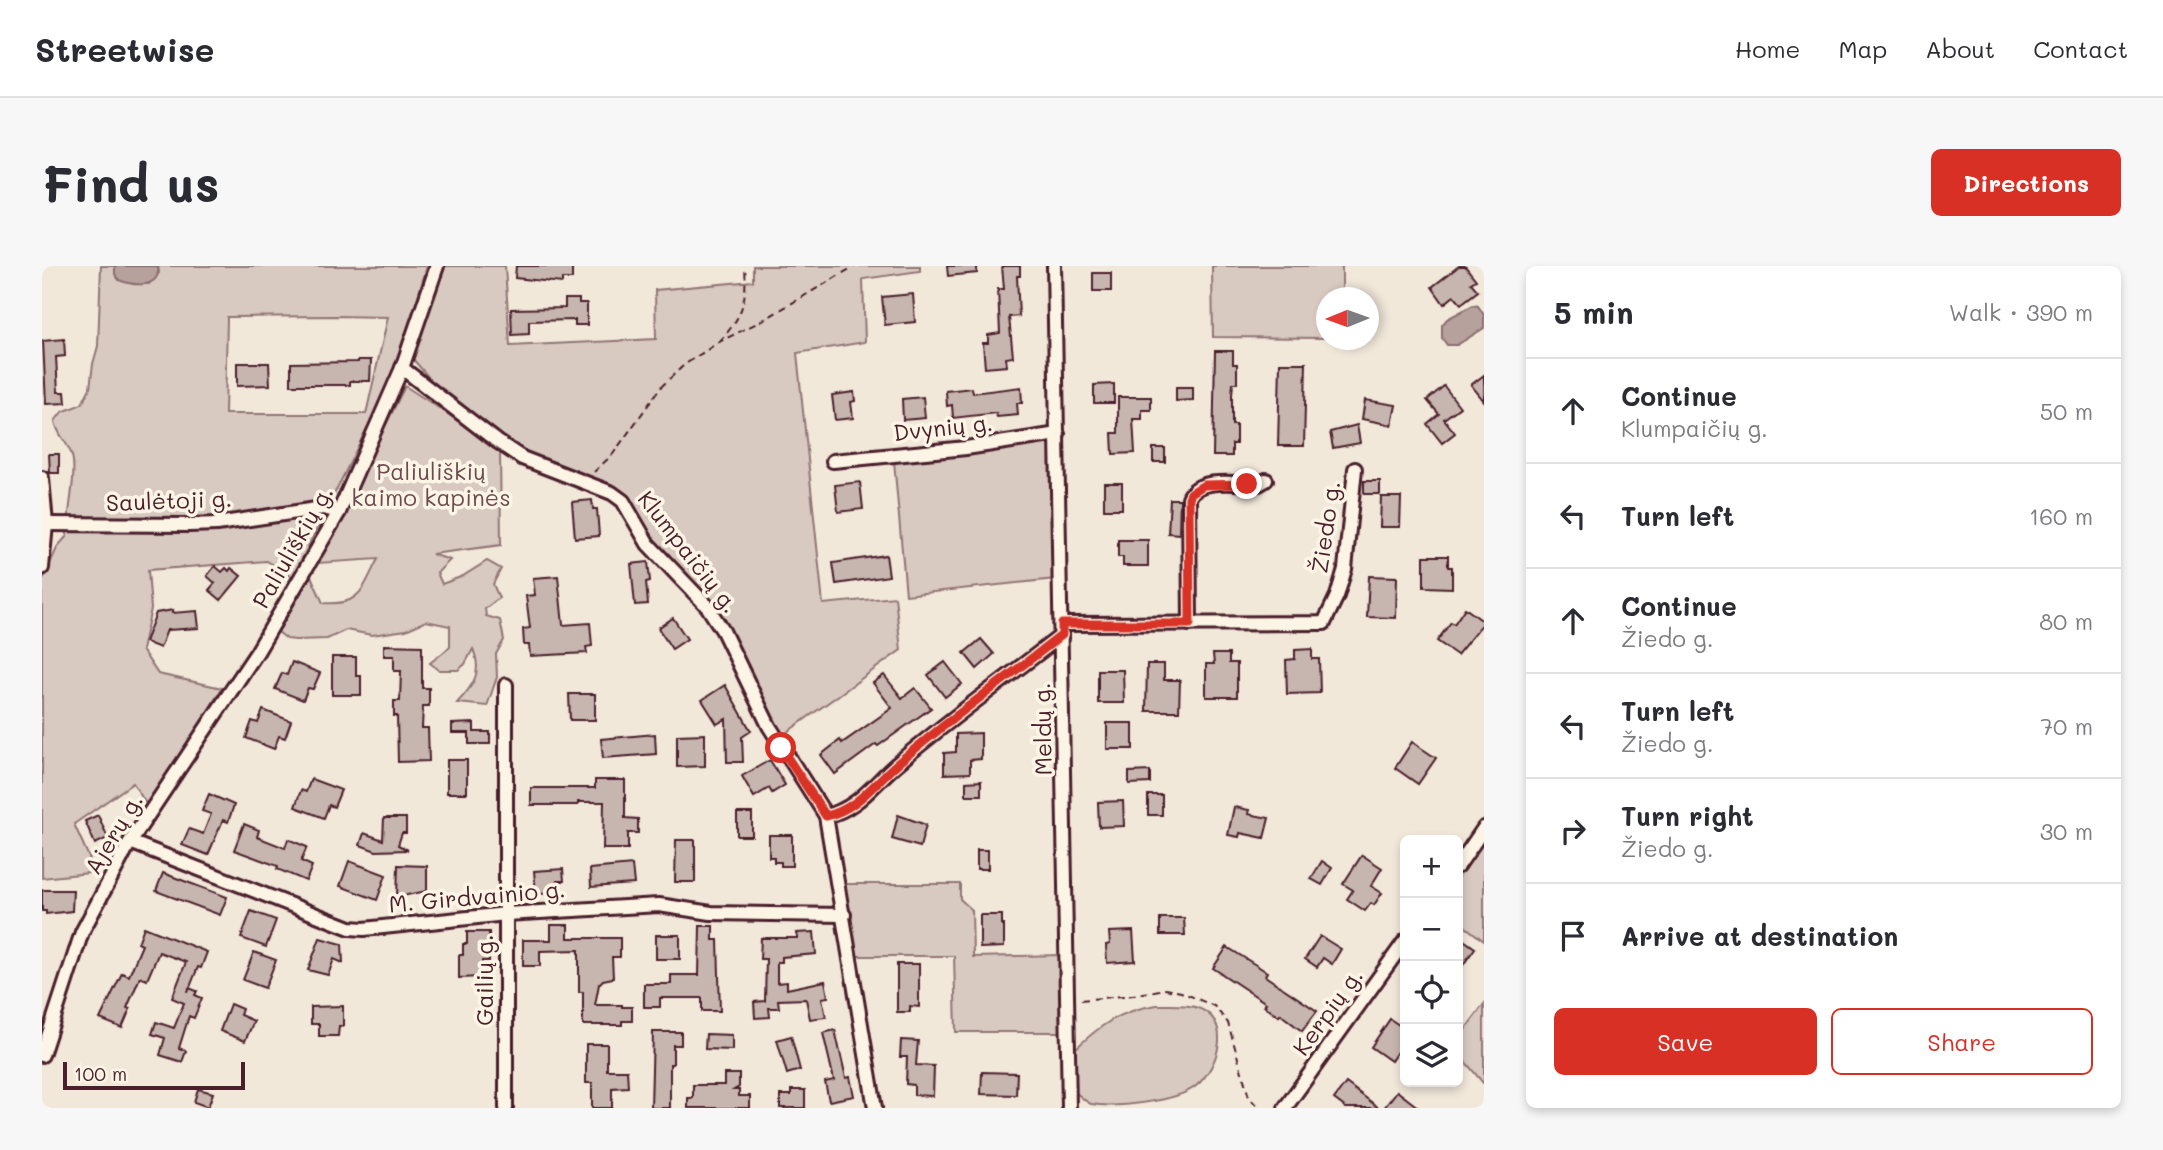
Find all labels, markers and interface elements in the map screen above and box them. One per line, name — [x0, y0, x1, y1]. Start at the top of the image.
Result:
text: Streetwise — [35, 27, 214, 70]
text: Home — [1735, 33, 1800, 64]
text: Map — [1838, 33, 1887, 64]
text: About — [1925, 33, 1995, 64]
text: Contact — [2033, 33, 2128, 64]
button: Directions — [1931, 149, 2121, 216]
text: Find us — [42, 151, 220, 214]
north arrow — [1316, 287, 1379, 350]
text: 5 min — [1554, 292, 1634, 332]
text: Walk · 390 m — [1949, 297, 2093, 327]
text: Continue — [1621, 379, 1737, 413]
icon: ahead — [1554, 392, 1592, 430]
text: 50 m — [2040, 396, 2093, 426]
street label: Dvynių g. — [892, 407, 994, 447]
text: Klumpaičių g. — [1621, 413, 1768, 443]
park label: Paliuliškių kaimo kapinės — [351, 456, 511, 512]
route end — [1231, 468, 1262, 499]
street label: Žiedo g. — [1304, 479, 1346, 575]
street label: Paliuliškių g. — [245, 480, 339, 613]
street label: Saulėtoji g. — [106, 483, 232, 517]
street label: Klumpaičių g. — [632, 484, 746, 618]
icon: left — [1554, 497, 1592, 535]
text: Turn left — [1621, 499, 1734, 533]
text: 160 m — [2029, 501, 2093, 531]
text: Continue — [1621, 589, 1737, 623]
icon: ahead — [1554, 602, 1592, 640]
text: 80 m — [2039, 606, 2093, 636]
text: Žiedo g. — [1621, 623, 1713, 653]
street label: Meldų g. — [1026, 682, 1058, 776]
text: Turn left — [1621, 694, 1734, 728]
icon: left — [1554, 707, 1592, 745]
text: 70 m — [2040, 711, 2093, 741]
text: Žiedo g. — [1621, 728, 1713, 758]
route start — [765, 732, 796, 763]
street label: Ajerų g. — [77, 787, 149, 880]
text: Turn right — [1621, 799, 1754, 833]
icon: right — [1554, 812, 1592, 850]
text: 30 m — [2040, 816, 2093, 846]
text: Žiedo g. — [1621, 833, 1713, 863]
map controls — [1400, 835, 1463, 1087]
button: + — [1400, 835, 1463, 898]
street label: M. Girdvainio g. — [387, 873, 566, 919]
button: − — [1400, 898, 1463, 961]
icon: arrive — [1554, 917, 1592, 955]
text: Arrive at destination — [1621, 919, 1898, 953]
street label: Gailių g. — [469, 934, 499, 1026]
button: locate — [1400, 961, 1463, 1024]
street label: Kerpių g. — [1285, 962, 1369, 1061]
button: Save — [1554, 1008, 1817, 1075]
button: Share — [1831, 1008, 2093, 1075]
button: layers — [1400, 1024, 1463, 1087]
scale bar — [63, 1059, 245, 1091]
text: 100 m — [74, 1061, 127, 1086]

